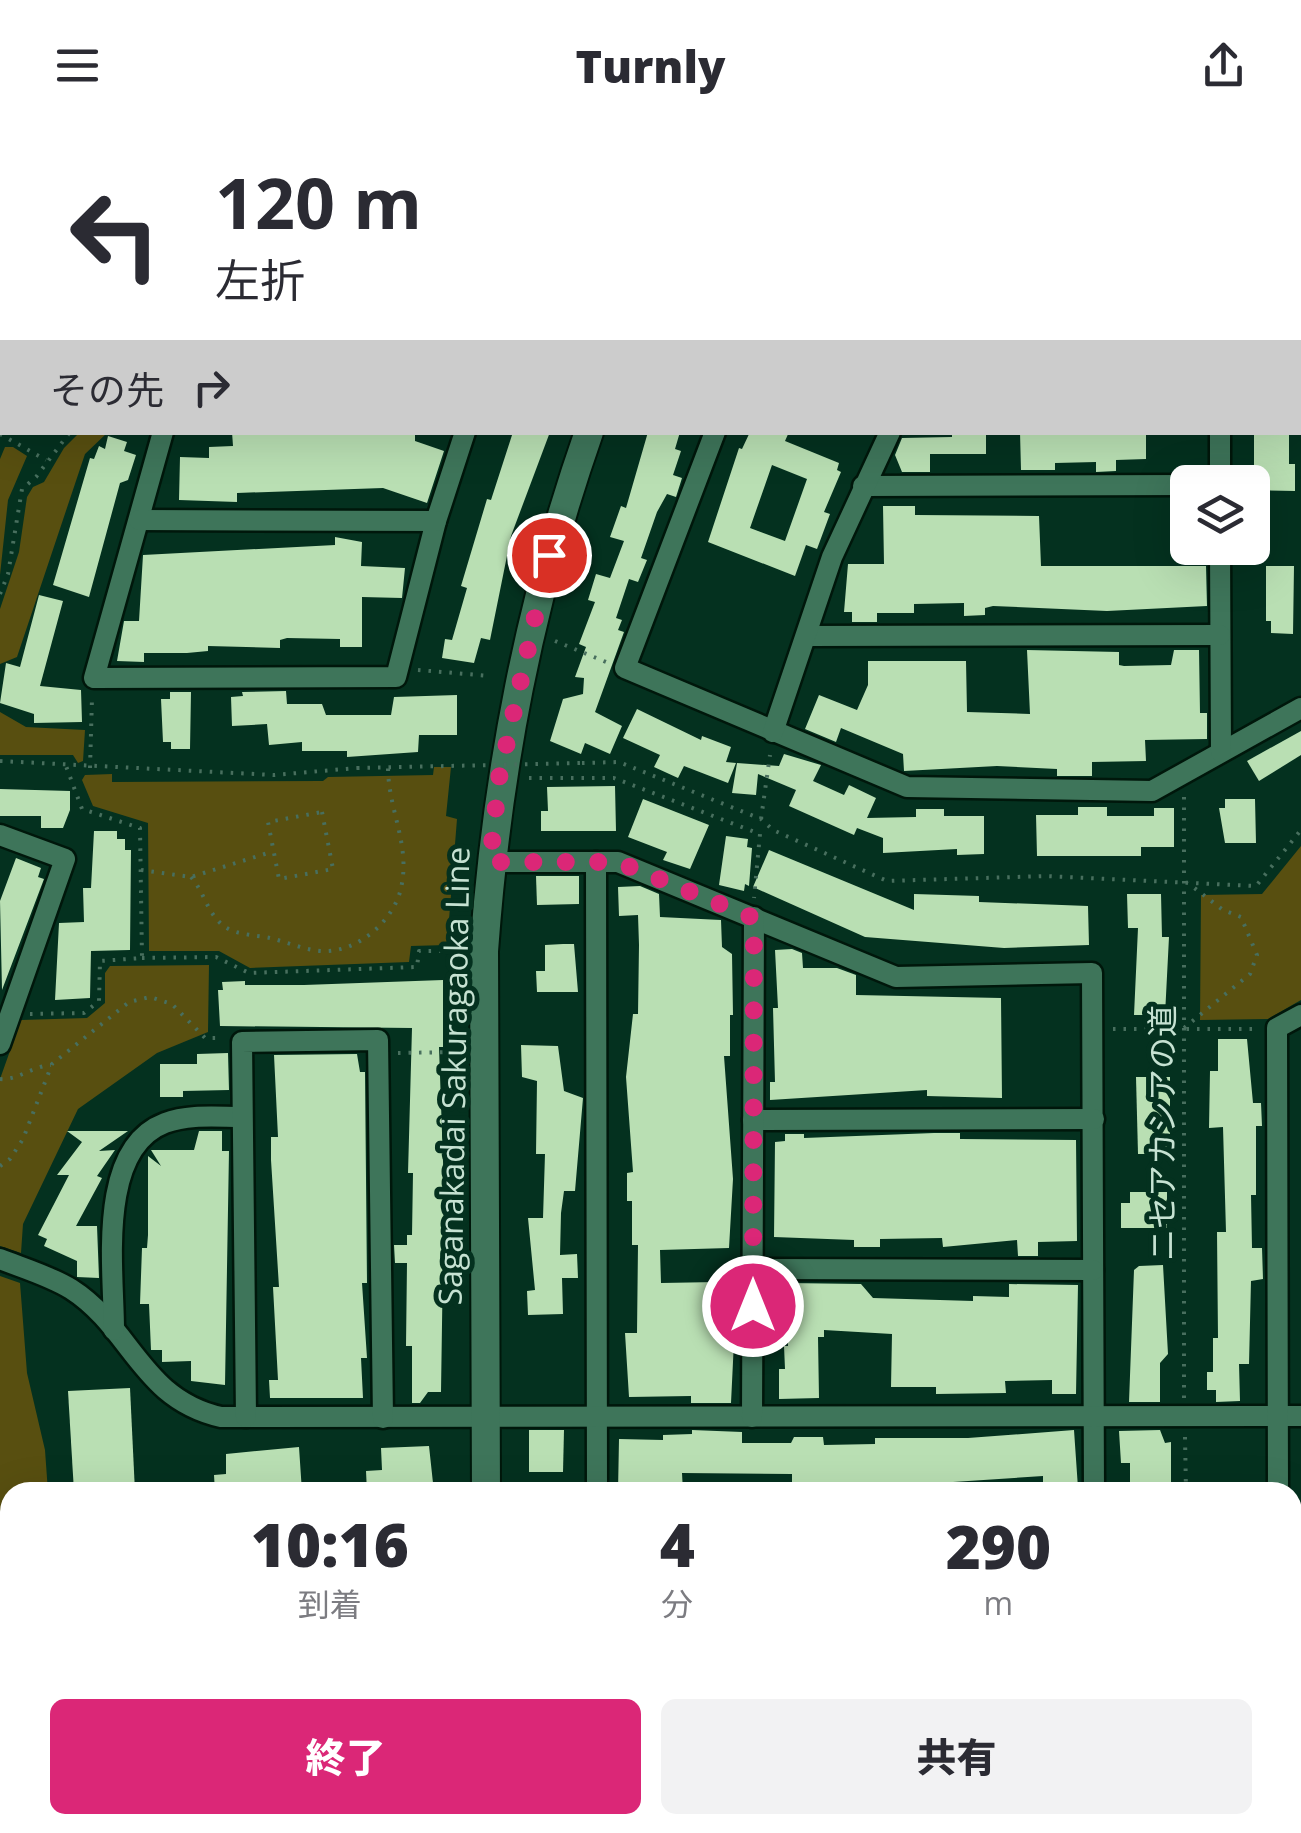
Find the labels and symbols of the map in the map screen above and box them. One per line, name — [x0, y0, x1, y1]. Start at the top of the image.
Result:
pin — [507, 513, 592, 598]
street label: Saganakadai Sakuragaoka Line — [428, 846, 478, 1306]
street label: ニセアカシアの道 — [1140, 1005, 1183, 1261]
position arrow — [701, 1254, 805, 1358]

